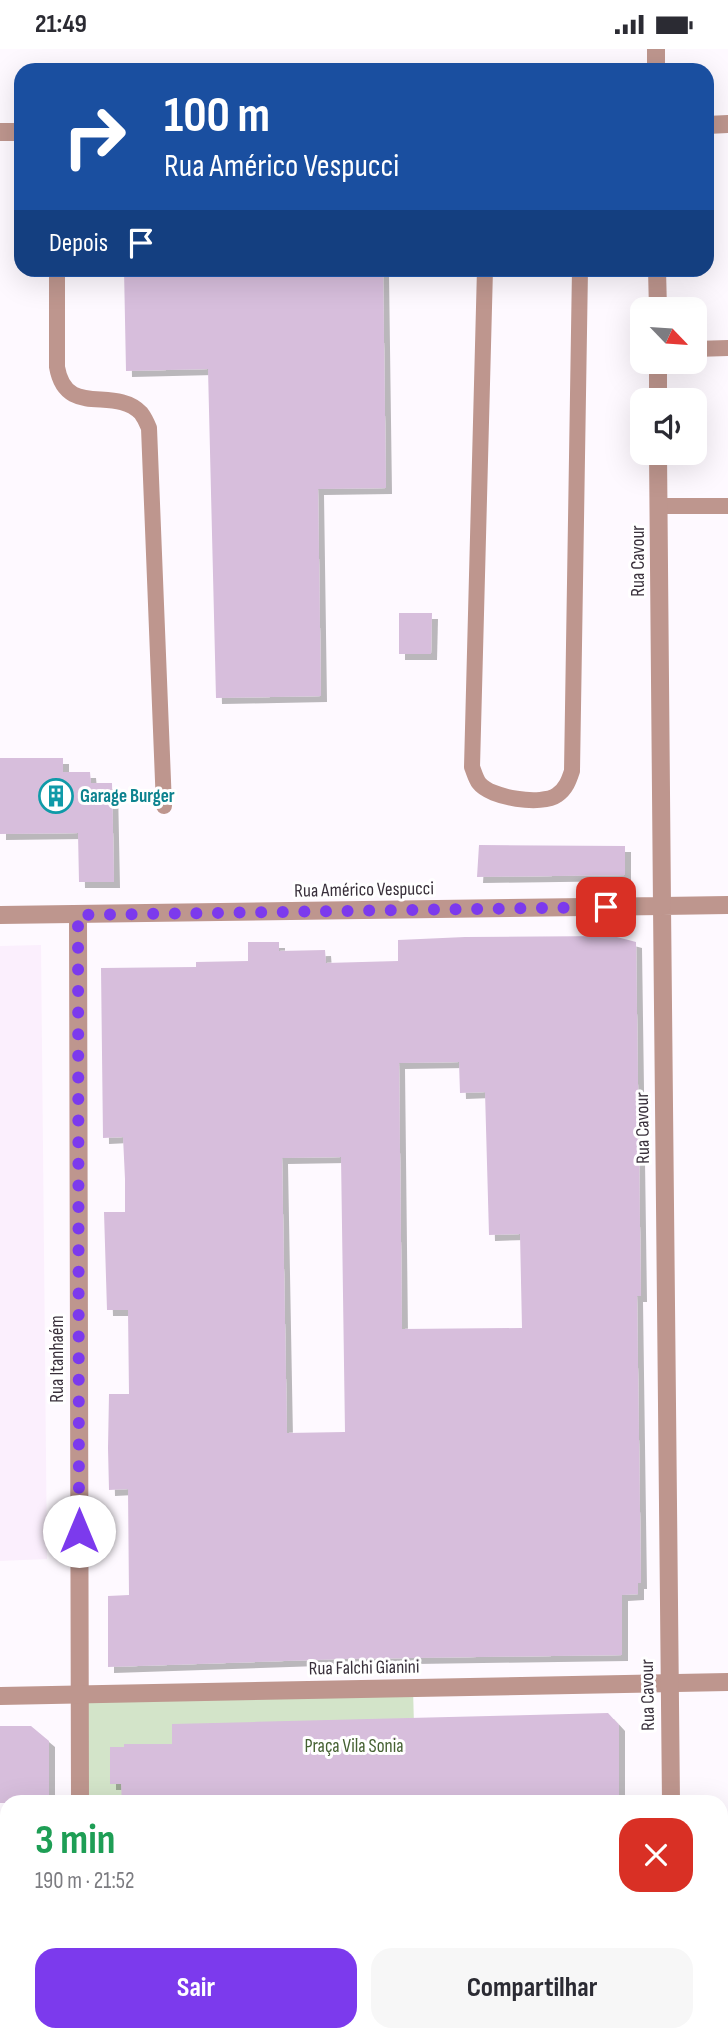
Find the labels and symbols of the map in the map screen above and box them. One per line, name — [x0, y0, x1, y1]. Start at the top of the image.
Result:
north arrow — [630, 297, 707, 375]
street label: Rua Cavour — [627, 525, 650, 597]
building icon: Garage Burger — [37, 777, 75, 815]
place label: Garage Burger — [80, 785, 175, 808]
street label: Rua Américo Vespucci — [294, 877, 434, 903]
pin — [576, 877, 636, 937]
street label: Rua Cavour — [631, 1091, 655, 1164]
street label: Rua Itanhaém — [46, 1315, 69, 1403]
position arrow — [42, 1494, 116, 1568]
street label: Rua Falchi Gianini — [308, 1656, 420, 1680]
street label: Rua Cavour — [636, 1658, 660, 1731]
park label: Praça Vila Sonia — [304, 1735, 404, 1758]

